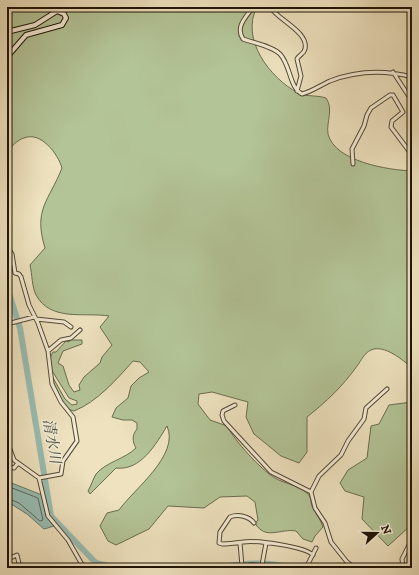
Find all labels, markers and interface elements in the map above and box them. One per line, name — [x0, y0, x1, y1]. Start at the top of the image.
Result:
water label: 清水川 — [39, 417, 65, 467]
north arrow — [357, 513, 397, 553]
text: N — [377, 523, 394, 536]

